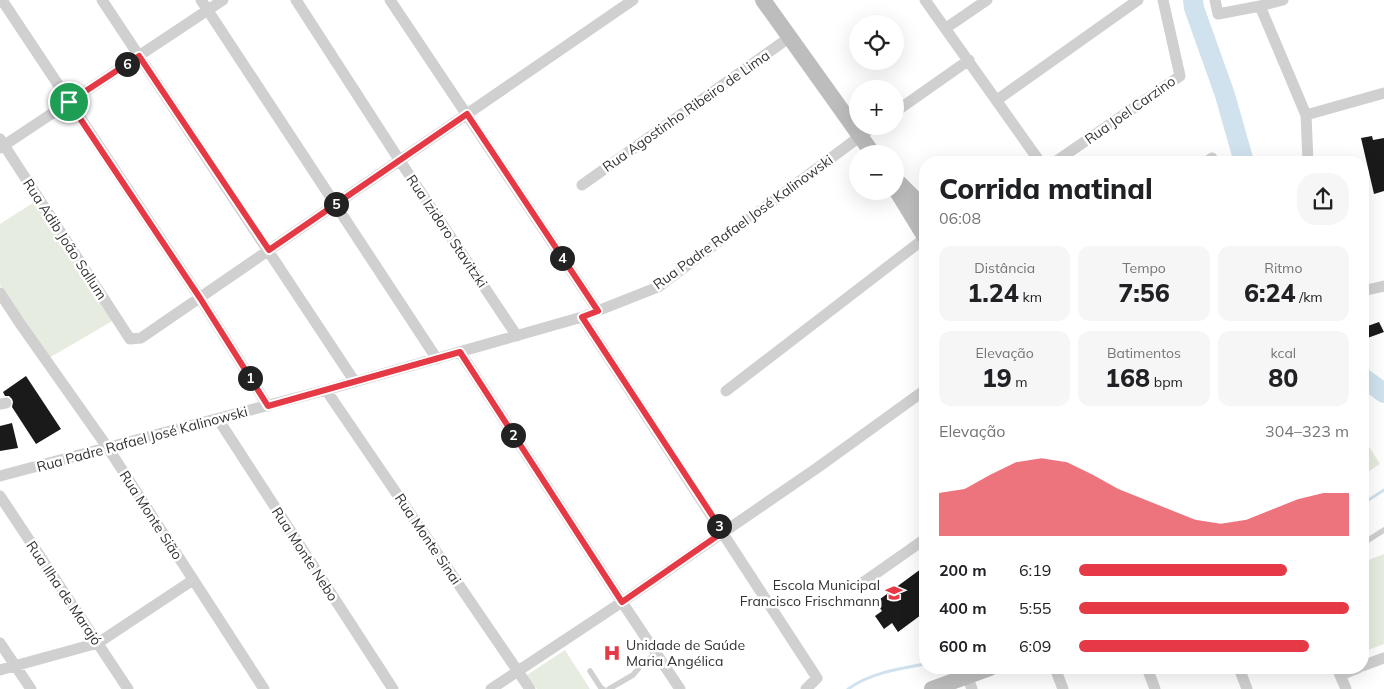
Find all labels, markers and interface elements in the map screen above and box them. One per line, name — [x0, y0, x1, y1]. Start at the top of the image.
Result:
map controls — [849, 15, 904, 200]
button: locate — [849, 15, 904, 70]
street label: Rua Agostinho Ribeiro de Lima — [599, 46, 773, 176]
pin: 6 — [114, 52, 140, 76]
text: 6 — [123, 55, 132, 73]
street label: Rua Joel Carzino — [1081, 72, 1179, 148]
button: + — [849, 80, 904, 135]
pin — [48, 81, 90, 123]
icon: arrive — [55, 88, 83, 116]
button: − — [849, 145, 904, 200]
street label: Rua Padre Rafael José Kalinowski — [650, 151, 836, 293]
street label: Rua Izidoro Stavitzki — [402, 171, 492, 291]
text: Corrida matinal — [939, 171, 1153, 206]
button: share — [1297, 173, 1349, 225]
street label: Rua Adib João Sallum — [19, 175, 111, 303]
pin: 5 — [324, 192, 348, 216]
text: 5 — [332, 195, 341, 213]
text: 06:08 — [939, 208, 981, 228]
pin: 4 — [550, 246, 574, 270]
text: 4 — [558, 249, 567, 267]
text: Distância — [974, 259, 1035, 277]
text: Tempo — [1122, 259, 1166, 277]
text: Ritmo — [1264, 259, 1302, 277]
text: 1.24 — [967, 277, 1019, 308]
text: 7:56 — [1118, 277, 1170, 308]
text: 6:24 — [1244, 277, 1296, 308]
text: km — [1019, 288, 1042, 306]
text: /km — [1296, 288, 1323, 306]
text: Elevação — [976, 344, 1034, 362]
text: Batimentos — [1107, 344, 1181, 362]
text: kcal — [1271, 344, 1296, 362]
text: 19 — [982, 362, 1012, 393]
text: 168 — [1105, 362, 1150, 393]
text: 80 — [1268, 362, 1298, 393]
pin: 1 — [238, 366, 262, 390]
text: 1 — [246, 369, 255, 387]
text: m — [1012, 373, 1028, 391]
text: bpm — [1150, 373, 1183, 391]
street label: Rua Padre Rafael José Kalinowski — [35, 402, 249, 476]
text: Elevação — [939, 421, 1005, 441]
text: 304–323 m — [1265, 421, 1349, 441]
pin: 2 — [500, 422, 526, 448]
text: 2 — [509, 426, 518, 444]
street label: Rua Monte Sião — [116, 467, 186, 563]
street label: Rua Monte Sinai — [391, 490, 465, 588]
street label: Rua Monte Nebo — [268, 504, 342, 604]
pin: 3 — [706, 514, 732, 538]
text: 3 — [715, 517, 724, 535]
street label: Rua Ilha de Marajó — [22, 537, 106, 649]
text: 200 m — [939, 560, 987, 580]
text: 6:19 — [1019, 560, 1051, 580]
place label: Escola Municipal Francisco Frischmann — [740, 576, 880, 610]
school or university icon: Escola Municipal Francisco Frischmann — [884, 583, 904, 603]
text: 400 m — [939, 598, 987, 618]
text: 5:55 — [1019, 598, 1051, 618]
place label: Unidade de Saúde Maria Angélica — [626, 636, 745, 670]
text: 600 m — [939, 636, 987, 656]
text: 6:09 — [1019, 636, 1051, 656]
hospital icon: Unidade de Saúde Maria Angélica — [602, 643, 622, 663]

